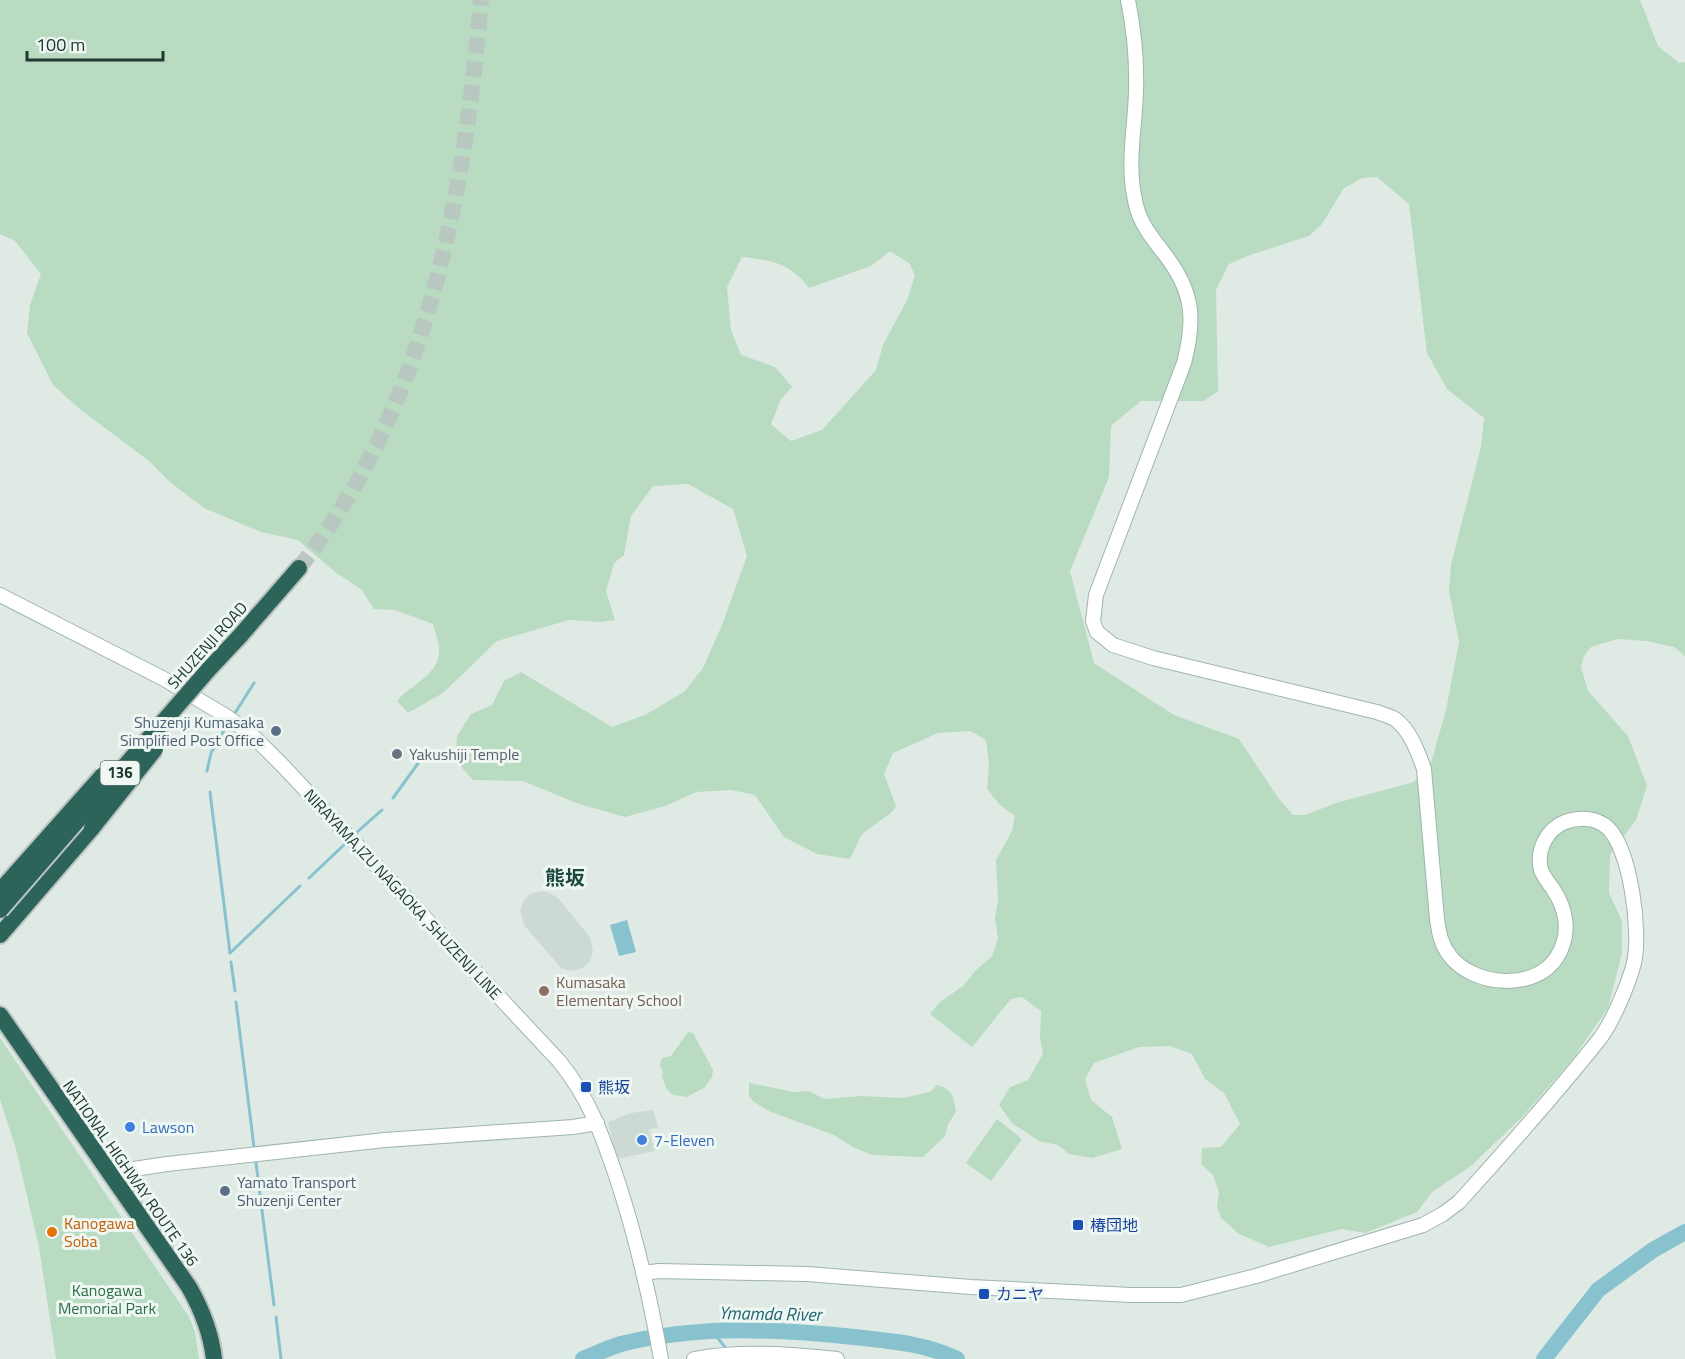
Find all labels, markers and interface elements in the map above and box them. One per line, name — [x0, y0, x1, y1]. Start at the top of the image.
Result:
scale bar — [27, 24, 164, 62]
text: 100 m — [36, 31, 85, 58]
street label: SHUZENJI ROAD — [161, 596, 253, 694]
place label: Shuzenji Kumasaka Simplified Post Office — [120, 710, 264, 752]
marker: Shuzenji Kumasaka Simplified Post Office — [269, 724, 283, 738]
place label: Yakushiji Temple — [409, 742, 519, 766]
marker: Yakushiji Temple — [390, 747, 404, 761]
road number: 136 — [100, 761, 140, 785]
street label: NIRAYAMA,IZU NAGAOKA ,SHUZENJI LINE — [299, 783, 508, 1005]
district label: 熊坂 — [545, 862, 585, 893]
place label: Kumasaka Elementary School — [556, 970, 682, 1012]
marker: Kumasaka Elementary School — [537, 984, 551, 998]
street label: NATIONAL HIGHWAY ROUTE 136 — [57, 1075, 205, 1271]
place label: 熊坂 — [598, 1075, 630, 1099]
marker: 熊坂 — [579, 1080, 593, 1094]
place label: Lawson — [142, 1115, 194, 1139]
marker: Lawson — [123, 1120, 137, 1134]
place label: 7-Eleven — [654, 1128, 715, 1152]
marker: 7-Eleven — [635, 1133, 649, 1147]
place label: Yamato Transport Shuzenji Center — [237, 1170, 357, 1212]
marker: Yamato Transport Shuzenji Center — [218, 1184, 232, 1198]
place label: Kanogawa Soba — [64, 1211, 135, 1253]
place label: 椿団地 — [1090, 1213, 1138, 1237]
marker: 椿団地 — [1071, 1218, 1085, 1232]
marker: Kanogawa Soba — [45, 1225, 59, 1239]
park label: Kanogawa Memorial Park — [58, 1278, 156, 1320]
place label: カニヤ — [996, 1282, 1044, 1306]
marker: カニヤ — [977, 1287, 991, 1301]
water label: Ymamda River — [719, 1299, 824, 1328]

